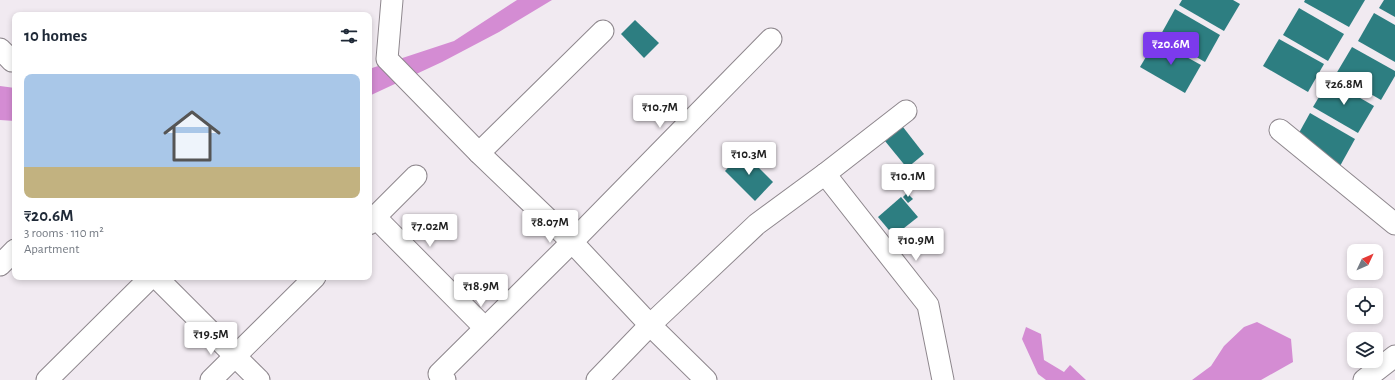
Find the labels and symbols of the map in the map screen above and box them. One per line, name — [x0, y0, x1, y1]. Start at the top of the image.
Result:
pin: ₹20.6M — [1138, 32, 1204, 66]
pin: ₹26.8M — [1311, 72, 1377, 106]
pin: ₹10.7M — [627, 95, 693, 129]
pin: ₹10.3M — [716, 142, 782, 176]
pin: ₹10.1M — [875, 164, 941, 198]
pin: ₹8.07M — [517, 210, 583, 244]
pin: ₹7.02M — [397, 214, 463, 248]
pin: ₹10.9M — [883, 228, 949, 262]
north arrow — [1347, 244, 1383, 280]
pin: ₹18.9M — [448, 274, 514, 308]
pin: ₹19.5M — [178, 322, 244, 356]

